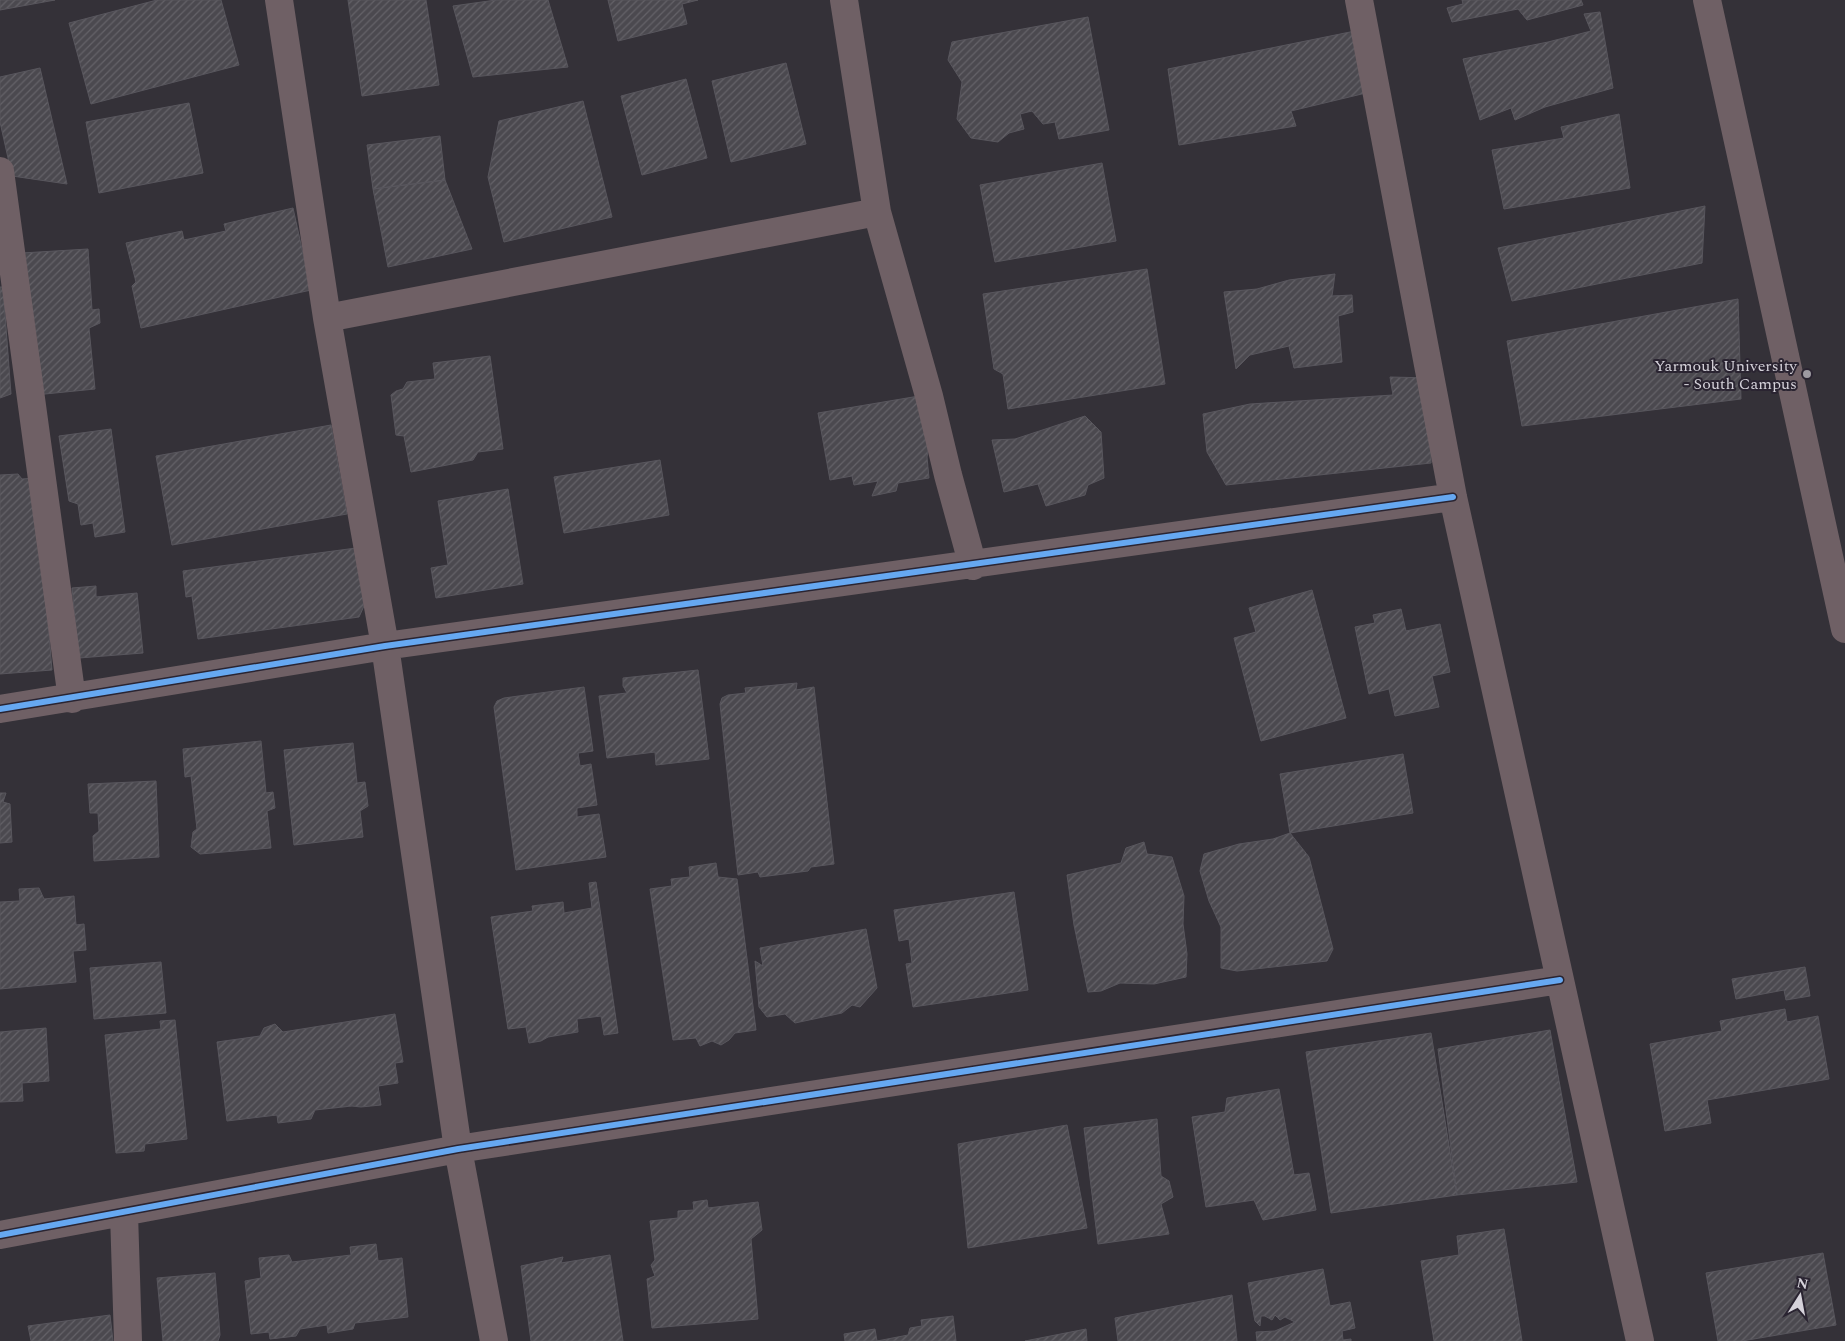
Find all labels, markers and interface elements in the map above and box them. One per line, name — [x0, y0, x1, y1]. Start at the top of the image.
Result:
place label: Yarmouk University - South Campus — [1654, 354, 1798, 396]
marker: Yarmouk University - South Campus — [1801, 368, 1813, 380]
north arrow — [1775, 1271, 1825, 1321]
text: N — [1795, 1272, 1810, 1295]

